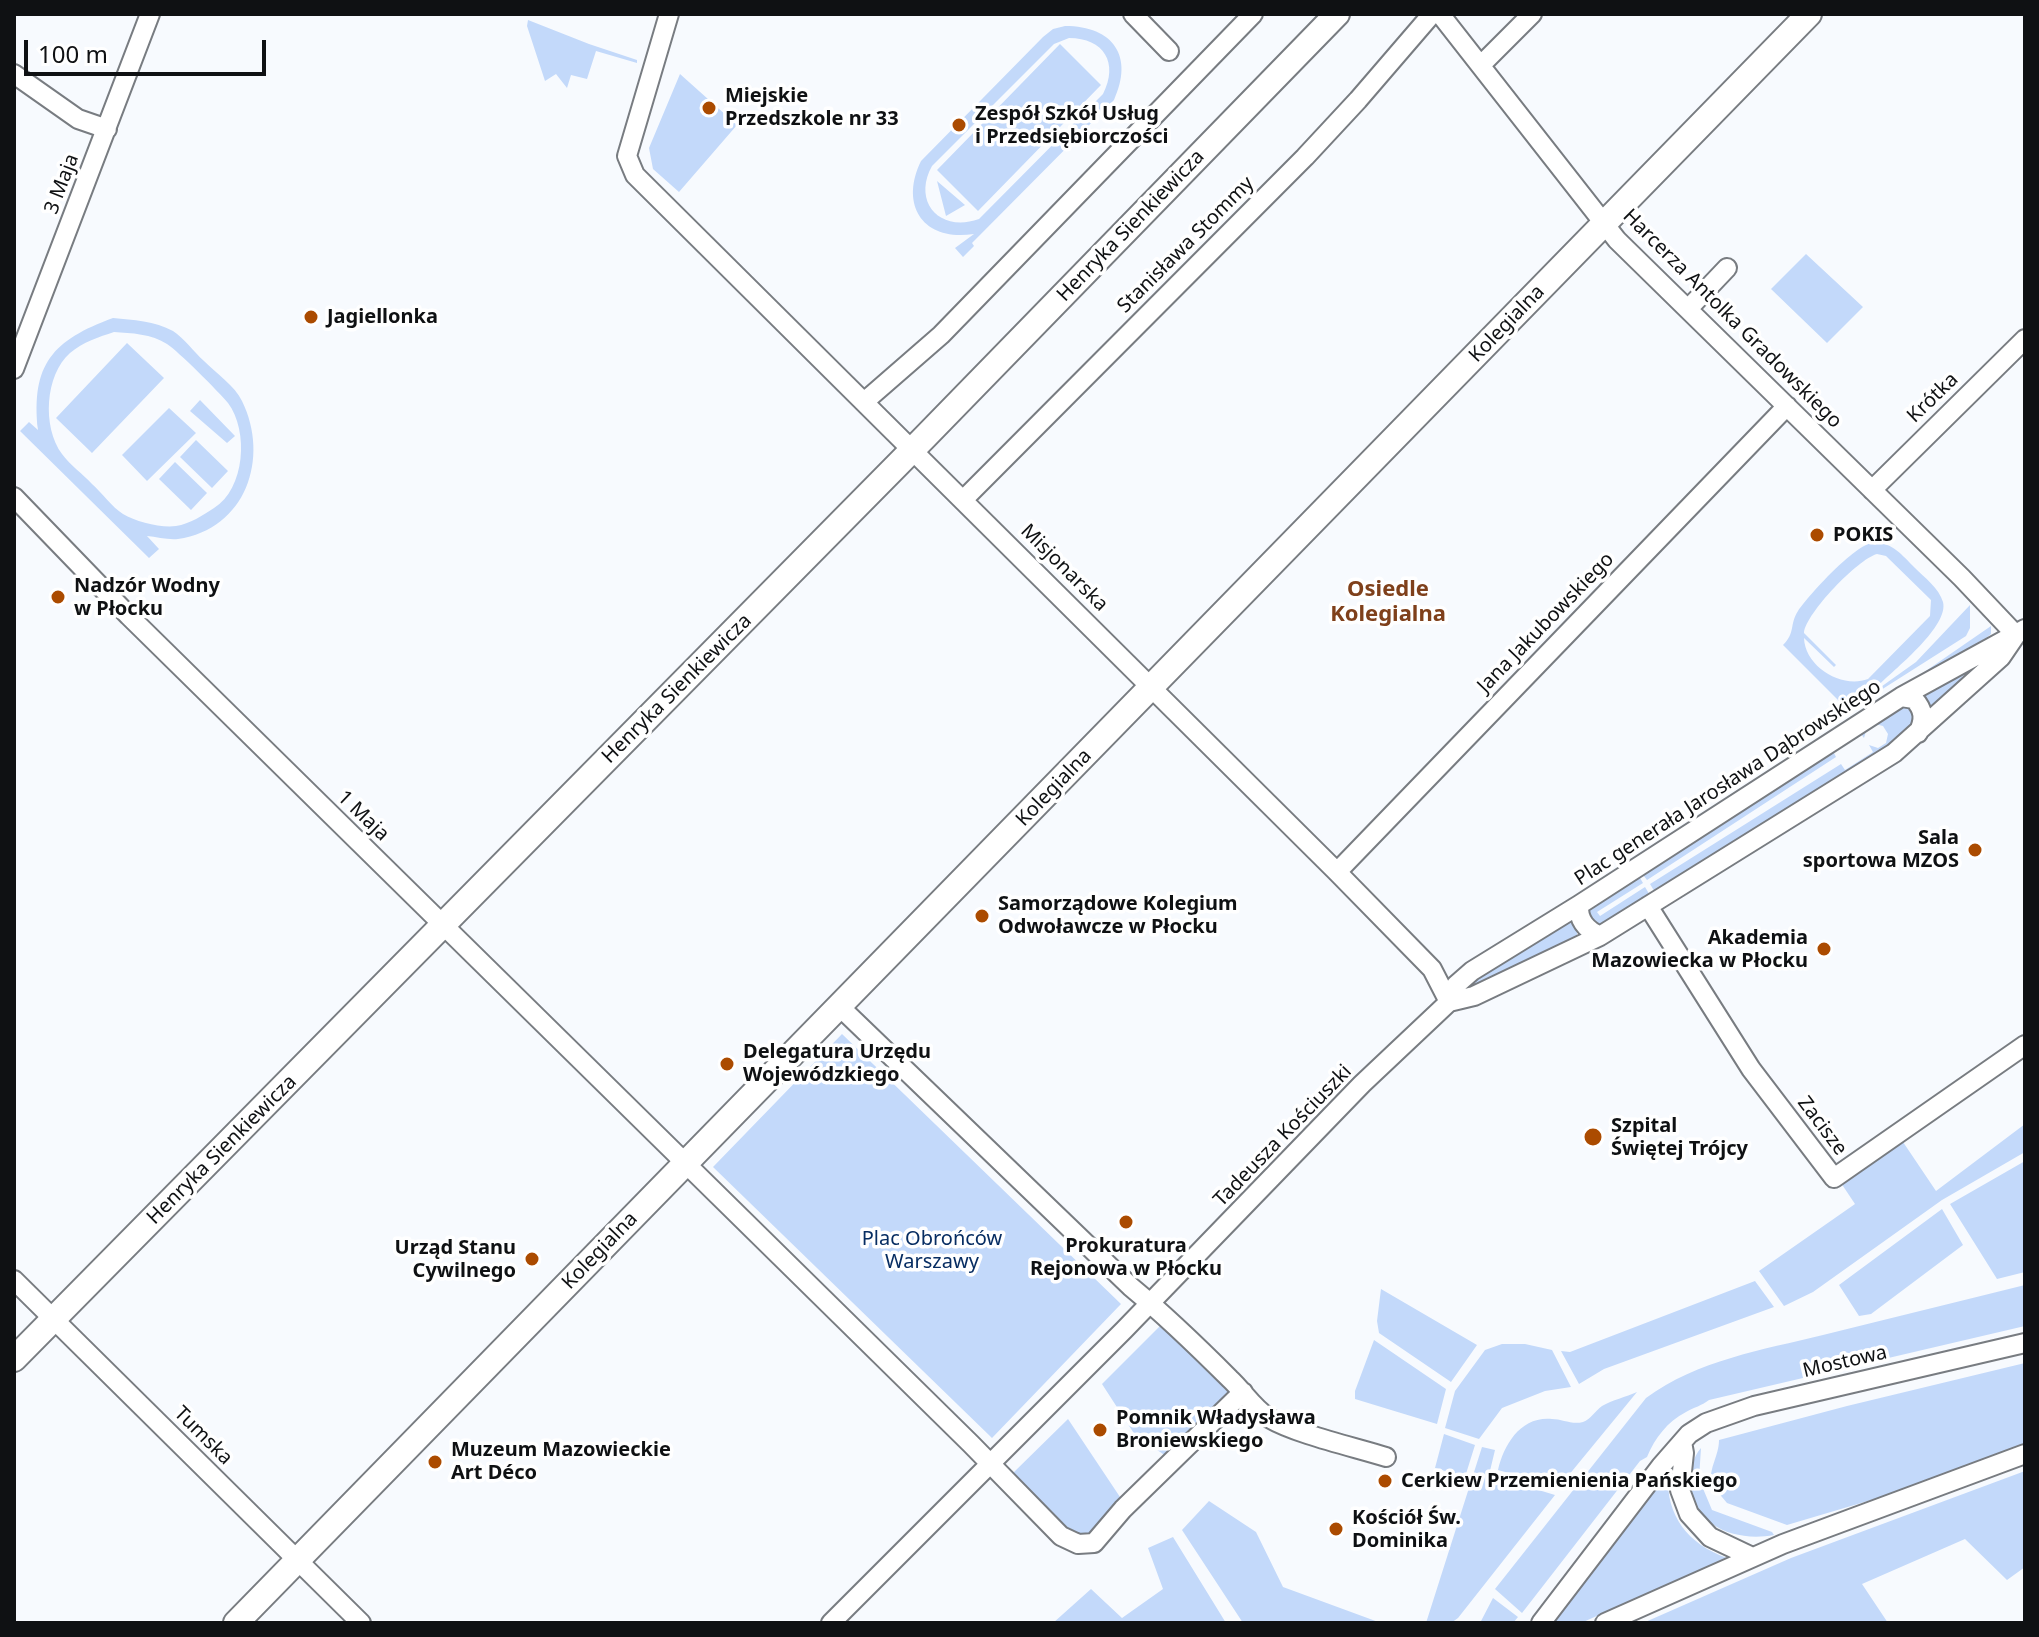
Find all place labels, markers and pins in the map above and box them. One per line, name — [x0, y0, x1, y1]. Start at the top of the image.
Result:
place label: Miejskie Przedszkole nr 33 — [725, 84, 899, 131]
marker: Miejskie Przedszkole nr 33 — [700, 99, 718, 117]
place label: Zespół Szkół Usług i Przedsiębiorczości — [975, 102, 1168, 149]
marker: Zespół Szkół Usług i Przedsiębiorczości — [950, 116, 968, 134]
place label: Jagiellonka — [327, 305, 438, 329]
marker: Jagiellonka — [302, 308, 320, 326]
place label: POKIS — [1833, 523, 1893, 547]
marker: POKIS — [1808, 526, 1826, 544]
place label: Nadzór Wodny w Płocku — [74, 574, 220, 621]
marker: Nadzór Wodny w Płocku — [49, 588, 67, 606]
place label: Sala sportowa MZOS — [1803, 826, 1959, 873]
marker: Sala sportowa MZOS — [1966, 841, 1984, 859]
place label: Samorządowe Kolegium Odwoławcze w Płocku — [998, 892, 1238, 939]
marker: Samorządowe Kolegium Odwoławcze w Płocku — [973, 907, 991, 925]
place label: Akademia Mazowiecka w Płocku — [1591, 926, 1808, 973]
marker: Akademia Mazowiecka w Płocku — [1815, 940, 1833, 958]
place label: Delegatura Urzędu Wojewódzkiego — [743, 1040, 931, 1087]
marker: Delegatura Urzędu Wojewódzkiego — [718, 1055, 736, 1073]
place label: Szpital Świętej Trójcy — [1611, 1114, 1748, 1161]
marker: Szpital Świętej Trójcy — [1582, 1126, 1604, 1148]
marker: Prokuratura Rejonowa w Płocku — [1117, 1213, 1135, 1231]
place label: Prokuratura Rejonowa w Płocku — [1030, 1234, 1222, 1281]
place label: Urząd Stanu Cywilnego — [395, 1236, 516, 1283]
marker: Urząd Stanu Cywilnego — [523, 1250, 541, 1268]
place label: Pomnik Władysława Broniewskiego — [1116, 1406, 1316, 1453]
marker: Pomnik Władysława Broniewskiego — [1091, 1421, 1109, 1439]
place label: Muzeum Mazowieckie Art Déco — [451, 1438, 671, 1485]
marker: Muzeum Mazowieckie Art Déco — [426, 1453, 444, 1471]
place label: Cerkiew Przemienienia Pańskiego — [1401, 1469, 1738, 1493]
marker: Cerkiew Przemienienia Pańskiego — [1376, 1472, 1394, 1490]
place label: Kościół Św. Dominika — [1352, 1506, 1461, 1553]
marker: Kościół Św. Dominika — [1327, 1520, 1345, 1538]

